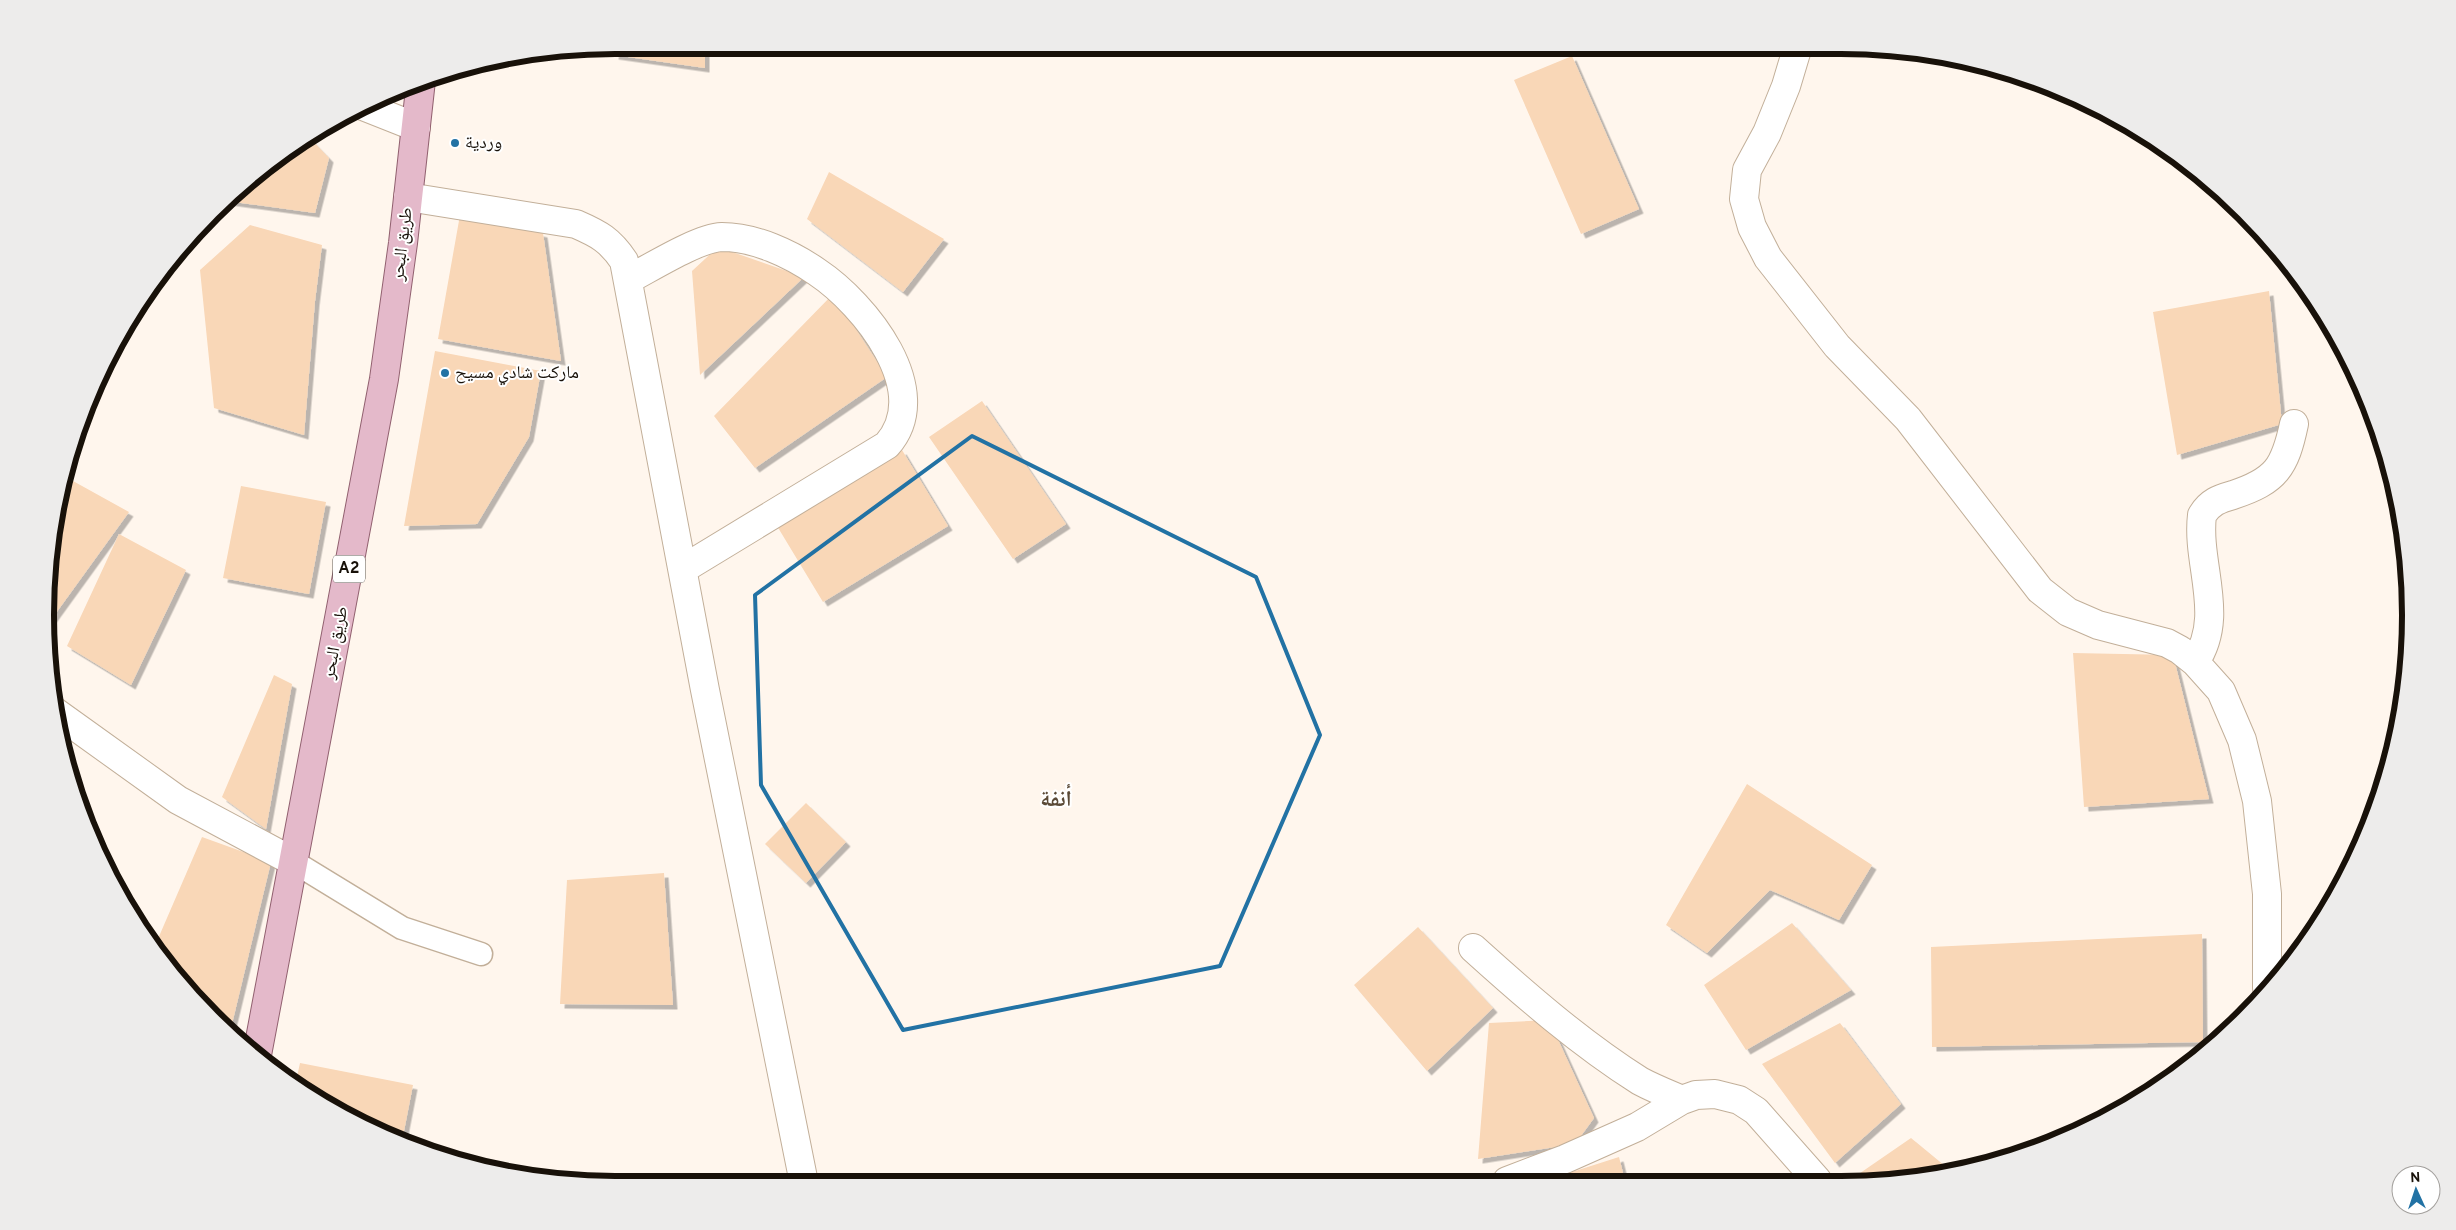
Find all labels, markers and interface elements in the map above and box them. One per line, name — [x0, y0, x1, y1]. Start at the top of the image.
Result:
place label: وردية — [465, 132, 502, 155]
marker: وردية — [449, 137, 461, 149]
street label: طريق البحر — [387, 206, 419, 283]
place label: ماركت شادي مسيح — [455, 362, 579, 386]
marker: ماركت شادي مسيح — [439, 367, 451, 379]
road number: A2 — [333, 556, 365, 582]
street label: طريق البحر — [317, 605, 354, 682]
district label: أنفة — [1040, 783, 1072, 814]
north arrow — [2391, 1165, 2441, 1215]
text: N — [2410, 1170, 2421, 1187]

